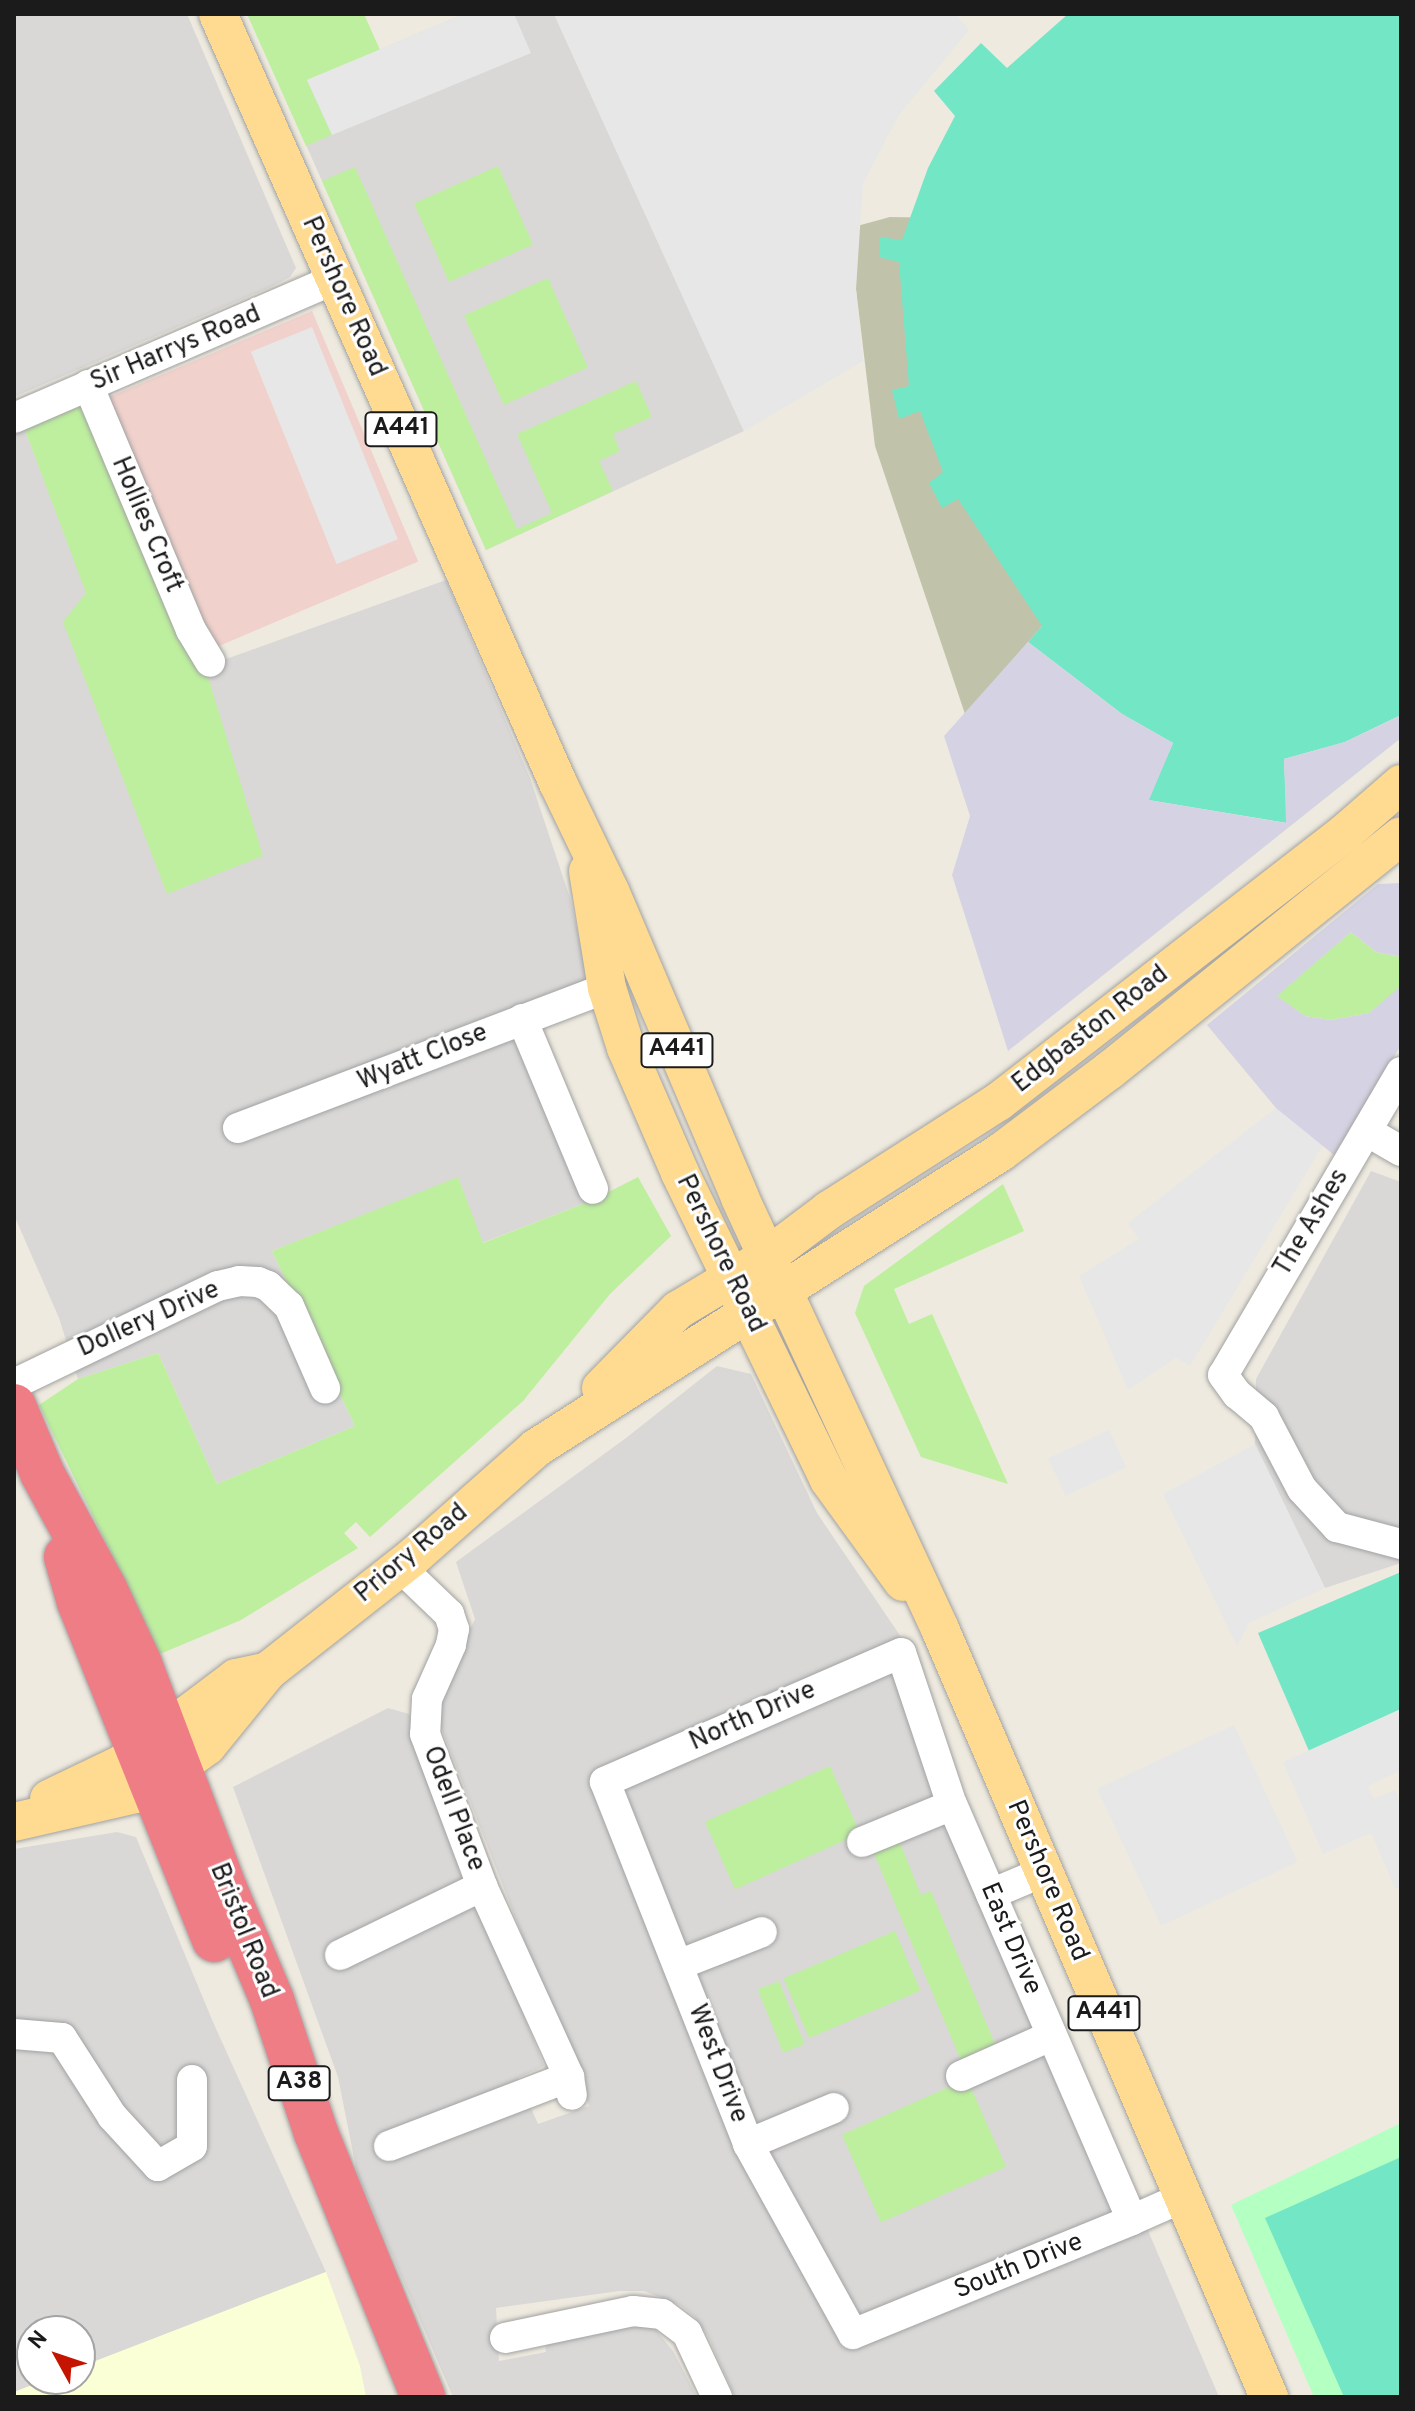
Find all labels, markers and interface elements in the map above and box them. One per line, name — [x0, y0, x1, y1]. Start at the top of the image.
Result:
street label: Pershore Road — [294, 212, 392, 382]
street label: Sir Harrys Road — [86, 299, 266, 399]
road number: A441 — [363, 409, 439, 449]
street label: Hollies Croft — [103, 453, 189, 597]
street label: Edgbaston Road — [1007, 959, 1175, 1101]
street label: Wyatt Close — [354, 1018, 492, 1098]
road number: A441 — [639, 1030, 715, 1070]
street label: The Ashes — [1267, 1163, 1357, 1283]
street label: Pershore Road — [668, 1170, 772, 1338]
street label: Dollery Drive — [73, 1275, 225, 1365]
street label: Priory Road — [349, 1498, 475, 1610]
street label: North Drive — [685, 1675, 821, 1759]
street label: Odell Place — [415, 1742, 491, 1876]
street label: Pershore Road — [999, 1796, 1095, 1966]
street label: Bristol Road — [202, 1859, 284, 2003]
street label: East Drive — [972, 1878, 1048, 2000]
road number: A441 — [1066, 1993, 1142, 2033]
street label: West Drive — [680, 2000, 754, 2128]
road number: A38 — [267, 2063, 331, 2103]
street label: South Drive — [950, 2227, 1088, 2307]
north arrow — [16, 2315, 96, 2395]
text: N — [23, 2326, 54, 2355]

